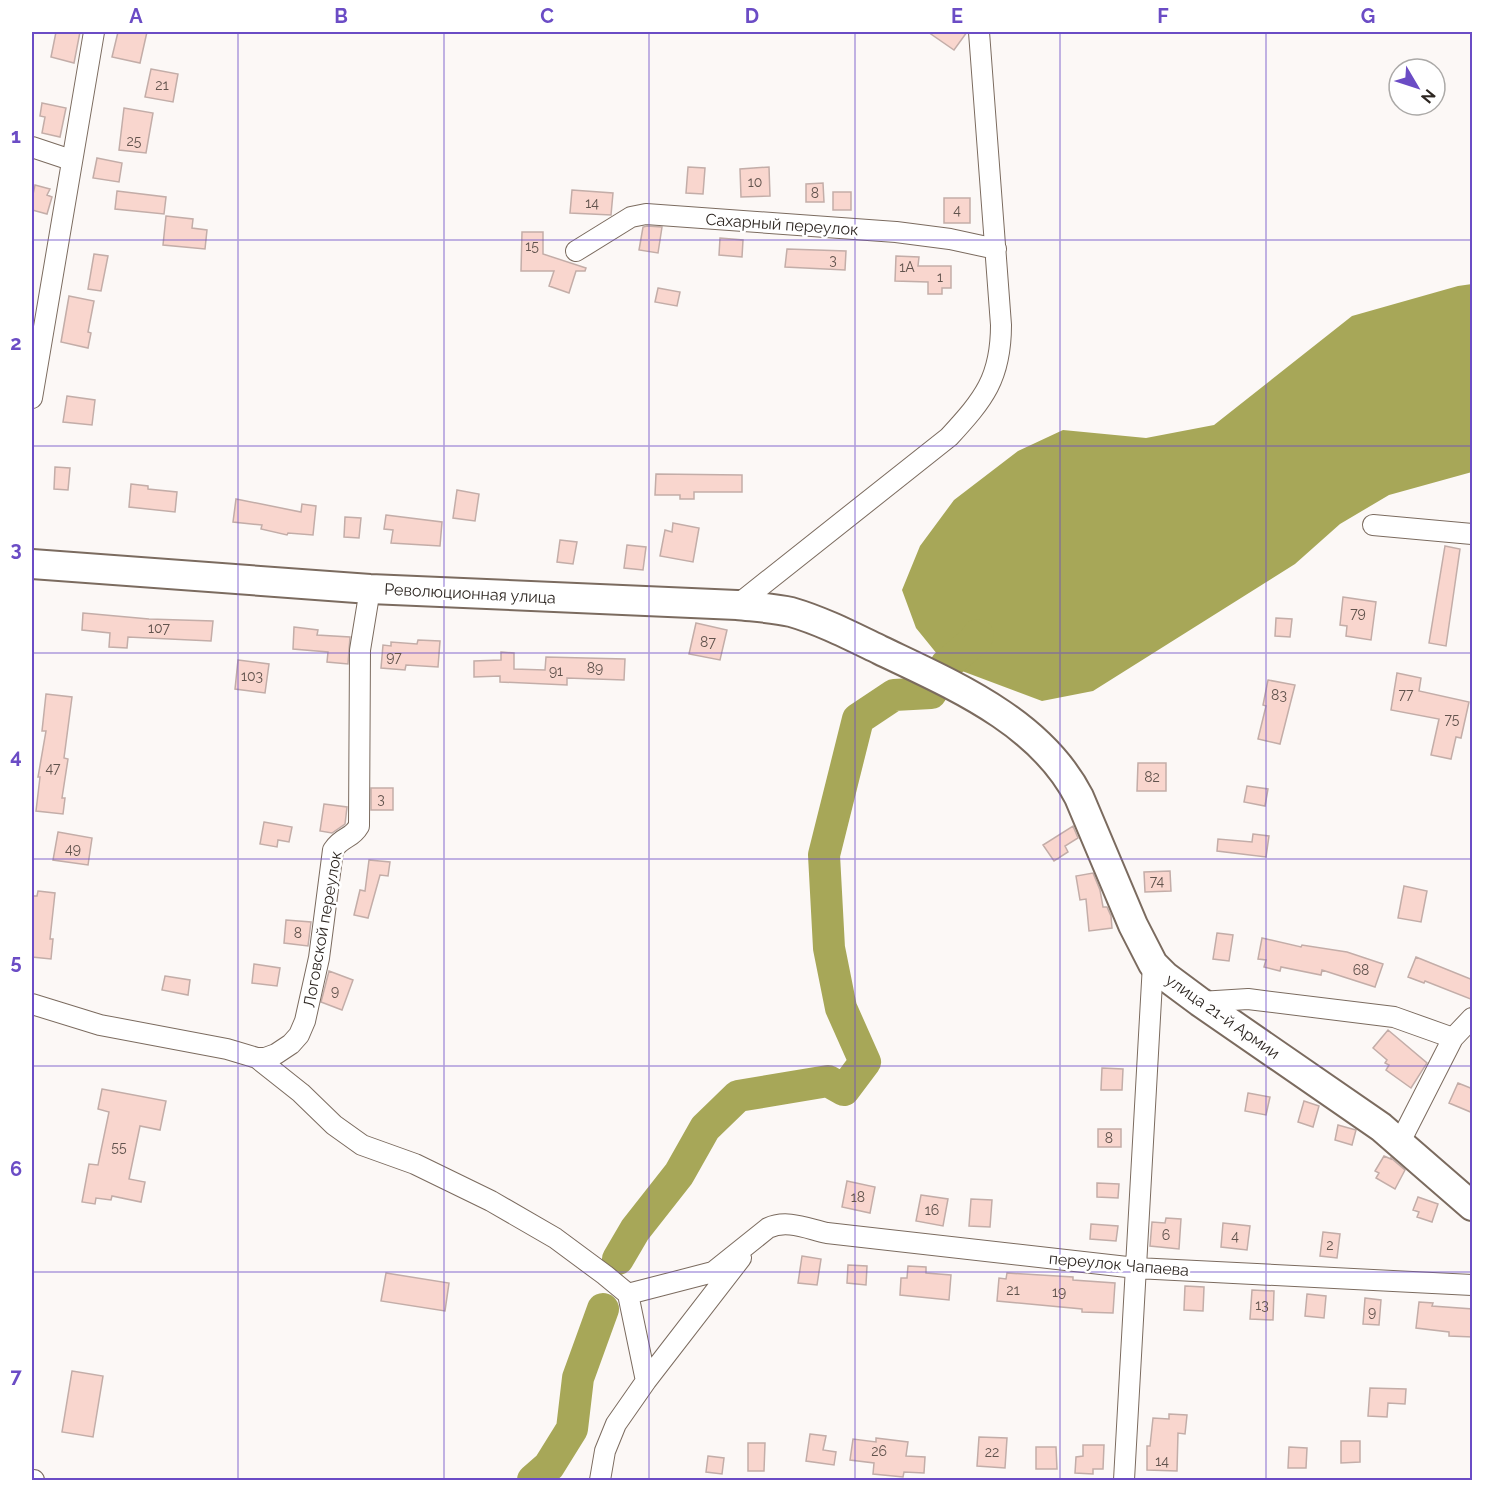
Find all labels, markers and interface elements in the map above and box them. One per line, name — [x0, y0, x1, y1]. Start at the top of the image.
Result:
text: A — [129, 4, 143, 28]
text: B — [334, 4, 348, 28]
text: C — [540, 4, 554, 28]
text: D — [745, 4, 759, 28]
text: E — [951, 4, 963, 28]
text: F — [1157, 4, 1169, 28]
text: G — [1361, 4, 1375, 28]
north arrow — [1387, 57, 1447, 117]
house number: 21 — [155, 77, 169, 93]
text: N — [1417, 85, 1439, 107]
text: 1 — [11, 124, 21, 148]
house number: 25 — [127, 133, 142, 149]
house number: 10 — [748, 174, 762, 190]
house number: 8 — [811, 185, 819, 201]
house number: 14 — [585, 195, 599, 211]
house number: 4 — [953, 202, 961, 218]
street label: Сахарный переулок — [705, 210, 859, 239]
house number: 15 — [525, 238, 539, 254]
house number: 3 — [829, 252, 837, 268]
house number: 1А — [899, 259, 915, 275]
house number: 1 — [937, 269, 943, 285]
text: 2 — [10, 331, 22, 355]
text: 3 — [10, 537, 22, 561]
street label: Революционная улица — [384, 580, 556, 607]
house number: 79 — [1350, 605, 1366, 621]
house number: 107 — [148, 620, 170, 636]
house number: 87 — [700, 634, 716, 650]
house number: 97 — [386, 649, 402, 665]
house number: 89 — [587, 660, 603, 676]
house number: 91 — [549, 663, 563, 679]
house number: 103 — [241, 668, 263, 684]
house number: 77 — [1399, 686, 1414, 702]
house number: 83 — [1271, 687, 1287, 703]
house number: 75 — [1445, 711, 1460, 727]
text: 4 — [10, 744, 22, 768]
house number: 47 — [45, 760, 61, 776]
house number: 82 — [1144, 769, 1160, 785]
house number: 3 — [377, 791, 385, 807]
house number: 49 — [65, 841, 81, 857]
street label: Логовской переулок — [299, 849, 346, 1009]
house number: 74 — [1150, 873, 1165, 889]
house number: 8 — [294, 925, 302, 941]
text: 5 — [10, 950, 22, 974]
house number: 68 — [1353, 962, 1369, 978]
street label: улица 21-й Армии — [1162, 970, 1283, 1063]
house number: 9 — [331, 983, 339, 999]
house number: 8 — [1105, 1130, 1113, 1146]
house number: 55 — [111, 1139, 127, 1155]
text: 6 — [10, 1157, 22, 1181]
house number: 18 — [851, 1189, 865, 1205]
house number: 16 — [925, 1202, 939, 1218]
house number: 6 — [1162, 1227, 1170, 1243]
house number: 4 — [1231, 1228, 1239, 1244]
house number: 2 — [1326, 1237, 1334, 1253]
street label: переулок Чапаева — [1048, 1249, 1190, 1280]
house number: 21 — [1006, 1282, 1020, 1298]
house number: 19 — [1052, 1284, 1066, 1300]
house number: 13 — [1255, 1297, 1269, 1313]
house number: 9 — [1368, 1304, 1376, 1320]
text: 7 — [10, 1364, 22, 1388]
house number: 26 — [871, 1443, 887, 1459]
house number: 22 — [985, 1444, 999, 1460]
house number: 14 — [1155, 1453, 1169, 1469]

